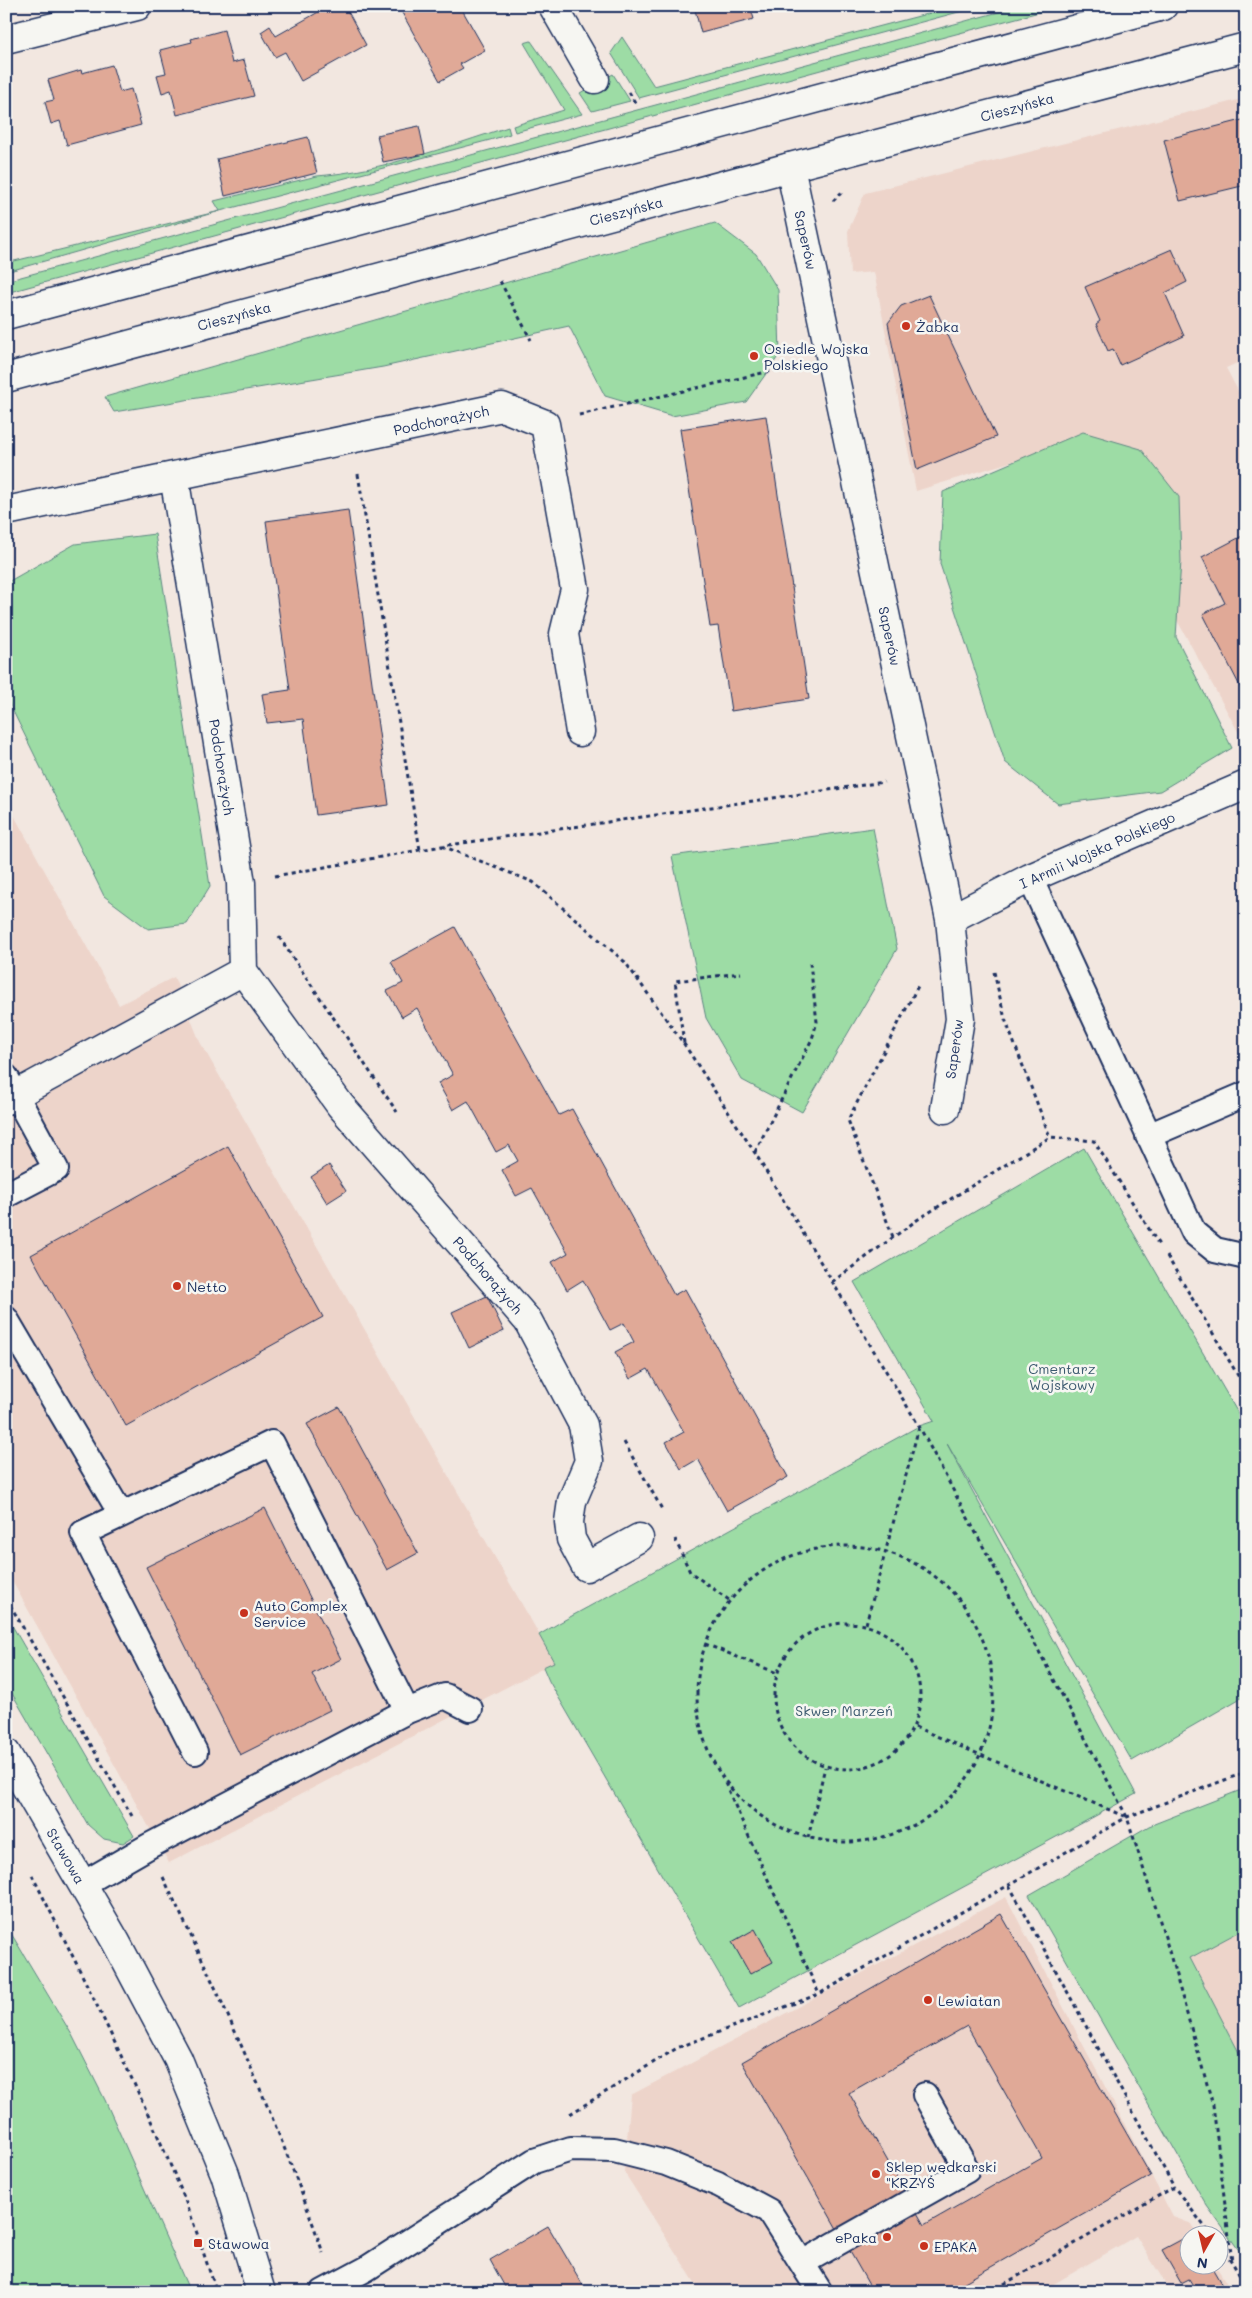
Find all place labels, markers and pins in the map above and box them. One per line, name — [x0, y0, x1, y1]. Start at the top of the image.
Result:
place label: Żabka — [916, 317, 959, 336]
marker: Żabka — [900, 320, 912, 332]
place label: Osiedle Wojska Polskiego — [764, 339, 869, 374]
marker: Osiedle Wojska Polskiego — [748, 350, 760, 362]
place label: Netto — [187, 1277, 227, 1296]
marker: Netto — [171, 1280, 183, 1292]
place label: Auto Complex Service — [254, 1596, 348, 1631]
marker: Auto Complex Service — [238, 1607, 250, 1619]
place label: Lewiatan — [938, 1991, 1001, 2010]
marker: Lewiatan — [922, 1994, 934, 2006]
place label: Sklep wędkarski "KRZYŚ — [886, 2157, 997, 2192]
marker: Sklep wędkarski "KRZYŚ — [870, 2168, 882, 2180]
place label: ePaka — [835, 2228, 877, 2247]
marker: ePaka — [881, 2231, 893, 2243]
place label: Stawowa — [208, 2234, 270, 2253]
marker: Stawowa — [192, 2237, 204, 2249]
place label: EPAKA — [934, 2237, 977, 2256]
marker: EPAKA — [918, 2240, 930, 2252]

